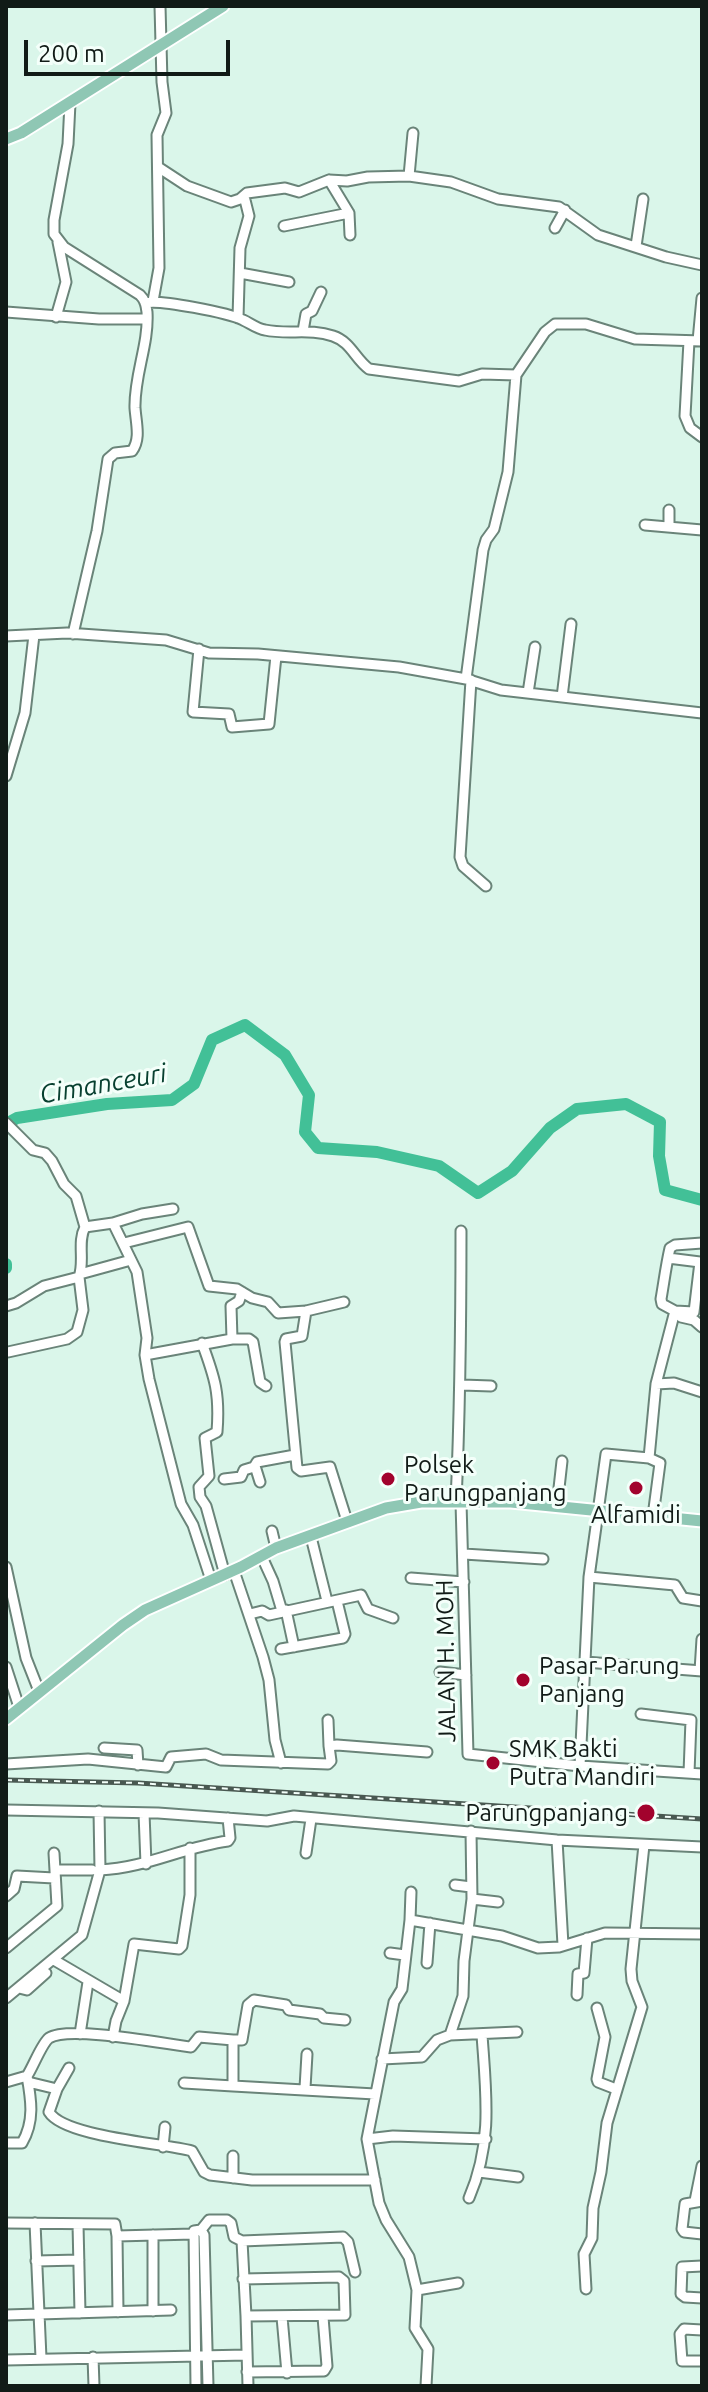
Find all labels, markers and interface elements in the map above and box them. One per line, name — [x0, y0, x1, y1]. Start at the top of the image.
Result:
scale bar — [28, 24, 234, 74]
text: 200 m — [38, 40, 105, 67]
water label: Cimanceuri — [37, 1057, 169, 1111]
place label: Polsek Parungpanjang — [404, 1451, 567, 1507]
marker: Polsek Parungpanjang — [379, 1470, 397, 1488]
marker: Alfamidi — [627, 1479, 645, 1497]
place label: Alfamidi — [591, 1501, 681, 1529]
street label: JALAN H. MOH — [430, 1579, 462, 1743]
place label: Pasar Parung Panjang — [539, 1652, 680, 1708]
marker: Pasar Parung Panjang — [514, 1671, 532, 1689]
place label: SMK Bakti Putra Mandiri — [509, 1735, 655, 1791]
marker: SMK Bakti Putra Mandiri — [484, 1754, 502, 1772]
place label: Parungpanjang — [465, 1799, 628, 1827]
marker: Parungpanjang — [635, 1802, 657, 1824]

